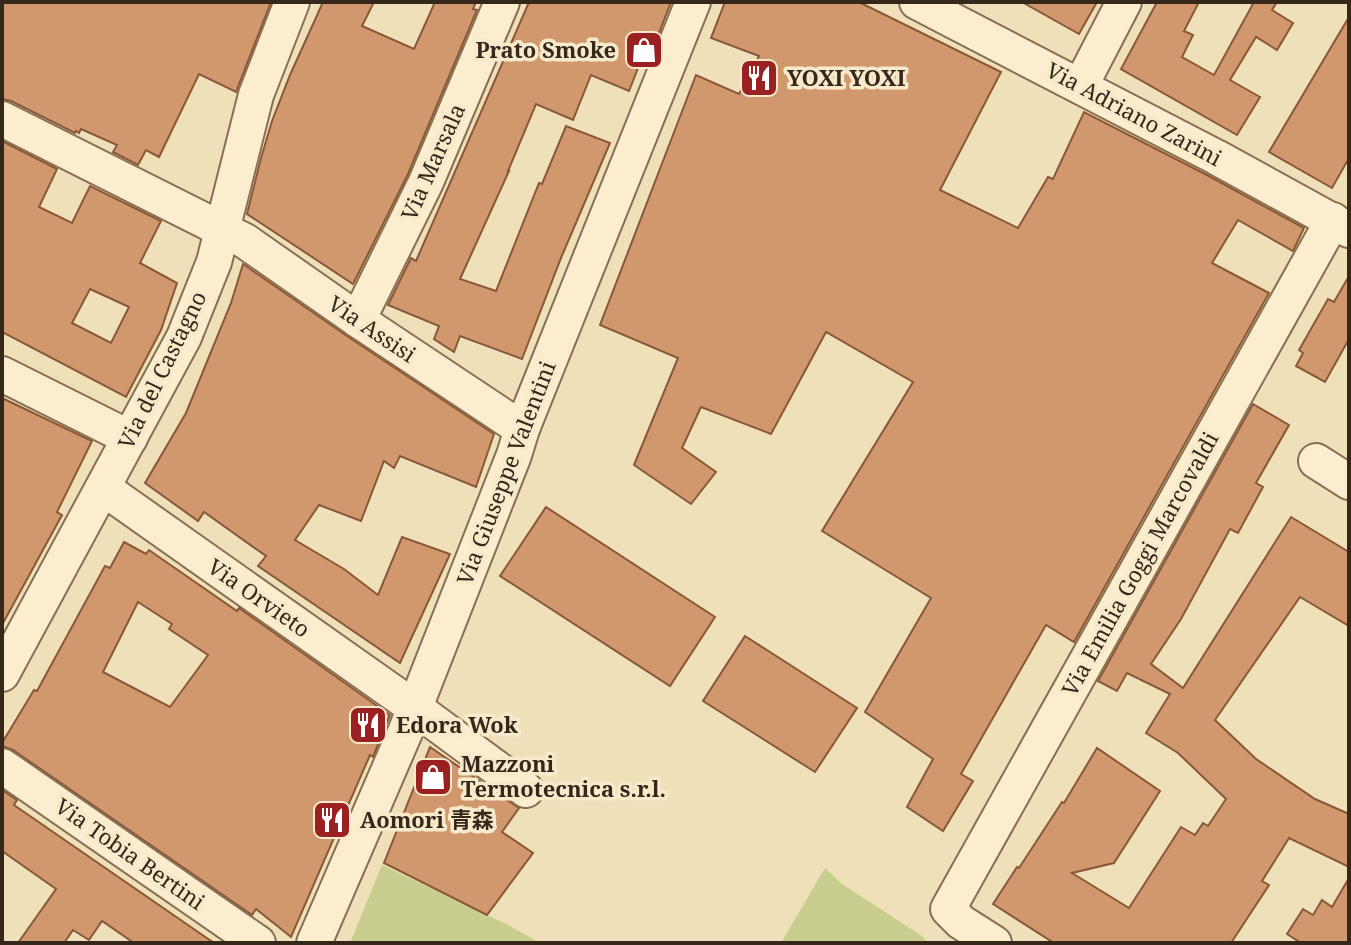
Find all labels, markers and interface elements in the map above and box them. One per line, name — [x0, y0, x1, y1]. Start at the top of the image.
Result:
shop icon: Prato Smoke — [623, 29, 665, 71]
place label: Prato Smoke — [475, 34, 616, 64]
street label: Via Adriano Zarini — [1041, 54, 1228, 172]
restaurant icon: YOXI YOXI — [738, 57, 780, 99]
place label: YOXI YOXI — [787, 62, 906, 92]
street label: Via Marsala — [393, 98, 471, 225]
street label: Via del Castagno — [110, 285, 212, 454]
street label: Via Assisi — [323, 288, 422, 368]
street label: Via Giuseppe Valentini — [448, 356, 562, 589]
street label: Via Emilia Goggi Marcovaldi — [1054, 426, 1224, 701]
street label: Via Orvieto — [202, 551, 317, 644]
restaurant icon: Edora Wok — [347, 704, 389, 746]
place label: Edora Wok — [396, 709, 518, 739]
place label: Mazzoni Termotecnica s.r.l. — [461, 748, 666, 803]
shop icon: Mazzoni Termotecnica s.r.l. — [412, 756, 454, 798]
street label: Via Tobia Bertini — [50, 790, 211, 916]
restaurant icon: Aomori 青森 — [311, 799, 353, 841]
place label: Aomori 青森 — [360, 804, 494, 834]

